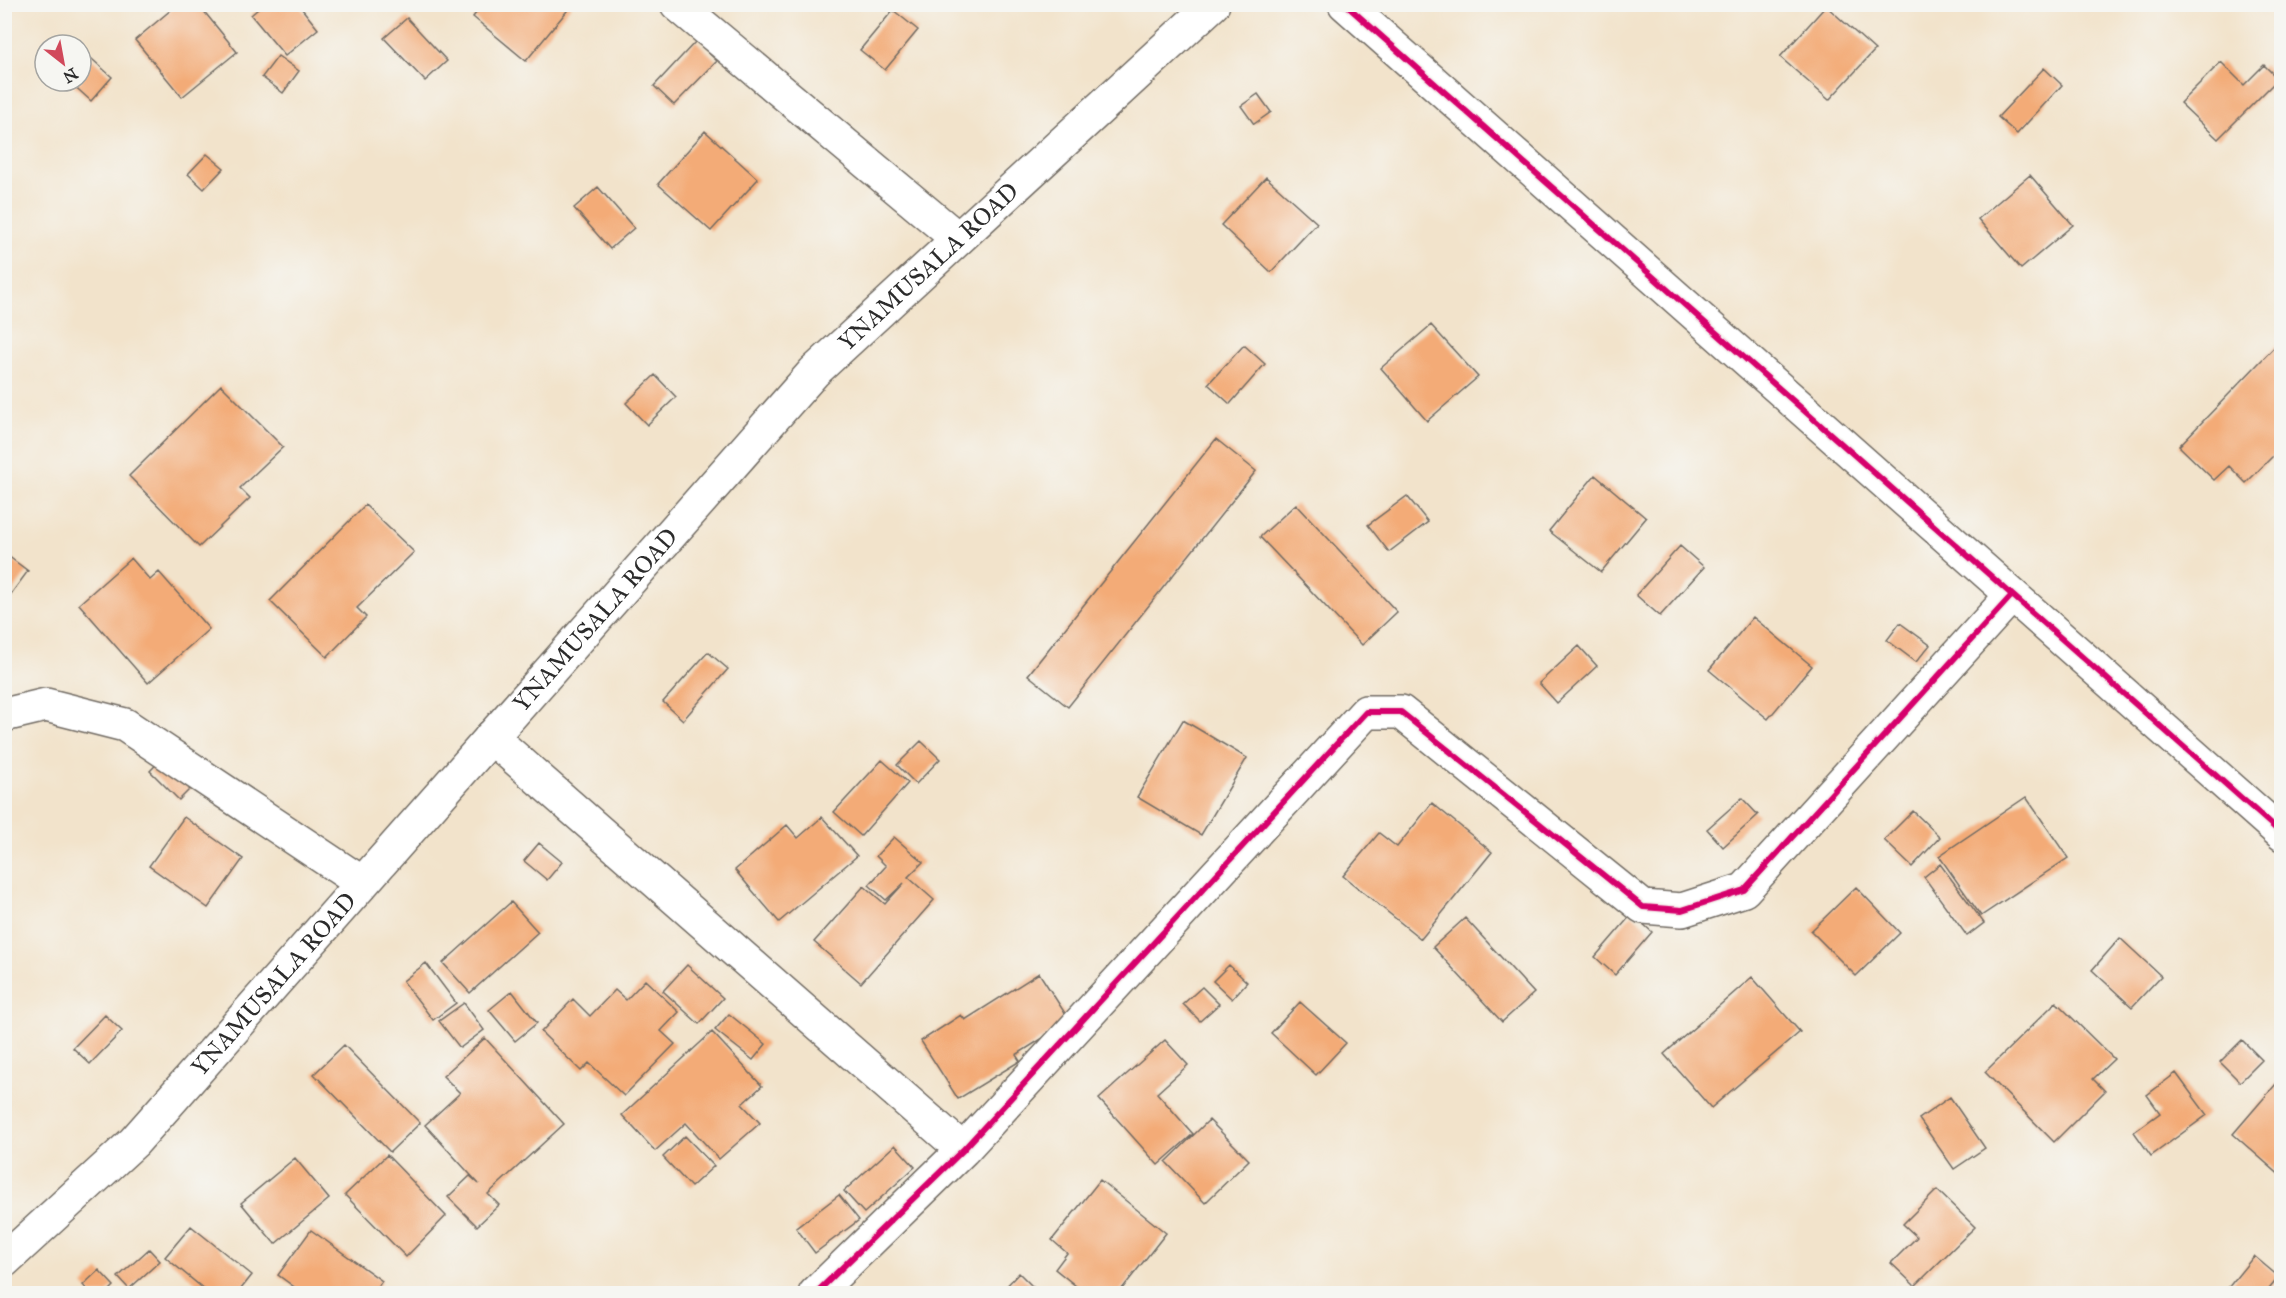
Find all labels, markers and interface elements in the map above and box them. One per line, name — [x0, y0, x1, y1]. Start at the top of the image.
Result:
north arrow — [33, 33, 93, 93]
text: N — [59, 64, 81, 87]
street label: YNAMUSALA ROAD — [832, 176, 1025, 357]
street label: YNAMUSALA ROAD — [506, 522, 684, 718]
street label: YNAMUSALA ROAD — [185, 886, 362, 1082]

